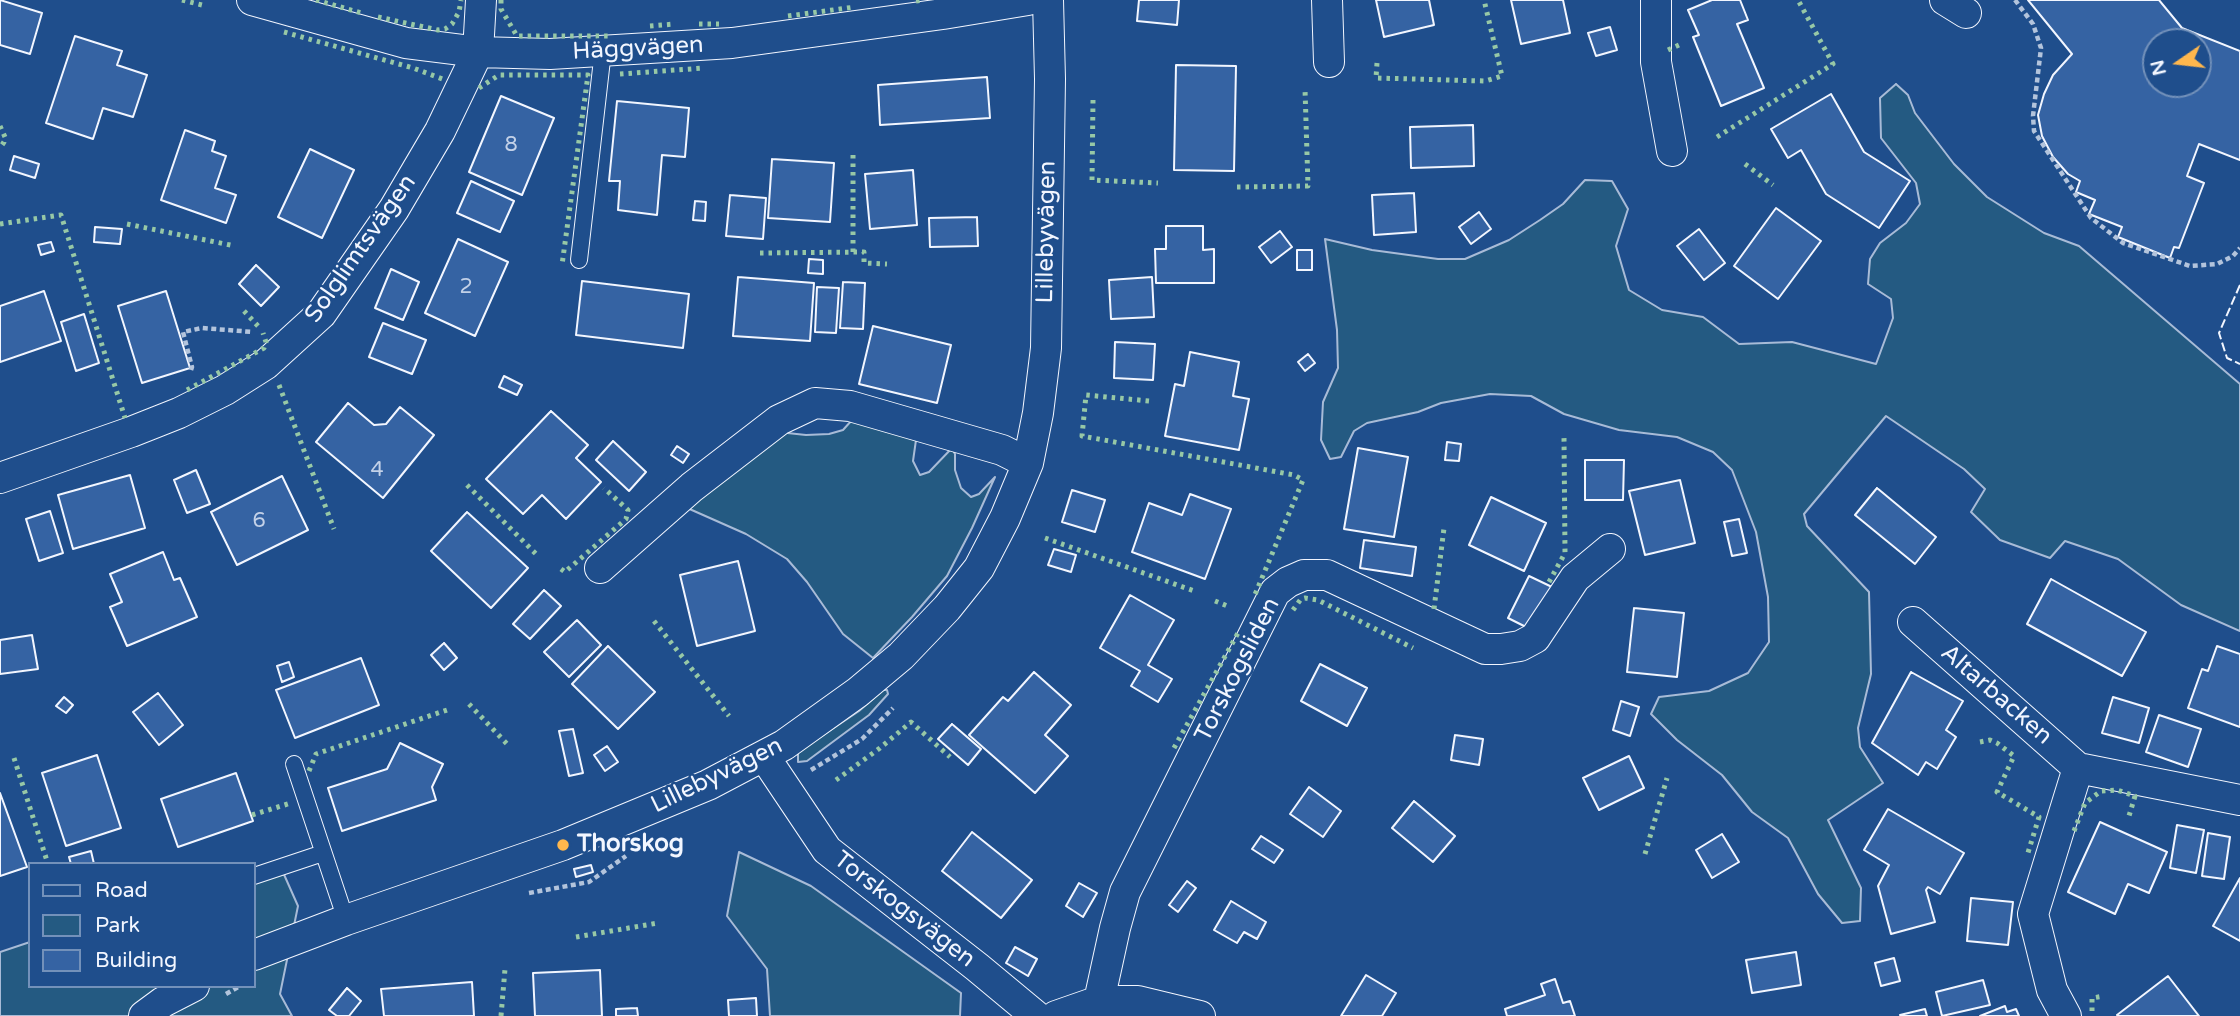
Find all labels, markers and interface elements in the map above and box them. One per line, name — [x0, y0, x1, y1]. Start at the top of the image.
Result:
north arrow — [2142, 28, 2212, 98]
street label: Häggvägen — [572, 31, 704, 67]
text: N — [2146, 58, 2171, 78]
house number: 8 — [504, 132, 518, 158]
street label: Lillebyvägen — [1031, 160, 1063, 304]
street label: Solglimtsvägen — [299, 169, 423, 329]
house number: 2 — [459, 274, 473, 300]
house number: 4 — [370, 457, 384, 483]
house number: 6 — [252, 508, 266, 534]
street label: Torskogsliden — [1189, 593, 1287, 747]
street label: Altarbacken — [1934, 639, 2058, 751]
street label: Lillebyvägen — [647, 732, 787, 820]
place label: Thorskog — [577, 831, 684, 859]
marker: Thorskog — [555, 837, 571, 853]
street label: Torskogsvägen — [827, 846, 981, 974]
legend — [28, 862, 256, 988]
text: Road — [95, 878, 148, 903]
text: Park — [95, 913, 140, 938]
text: Building — [95, 948, 177, 973]

